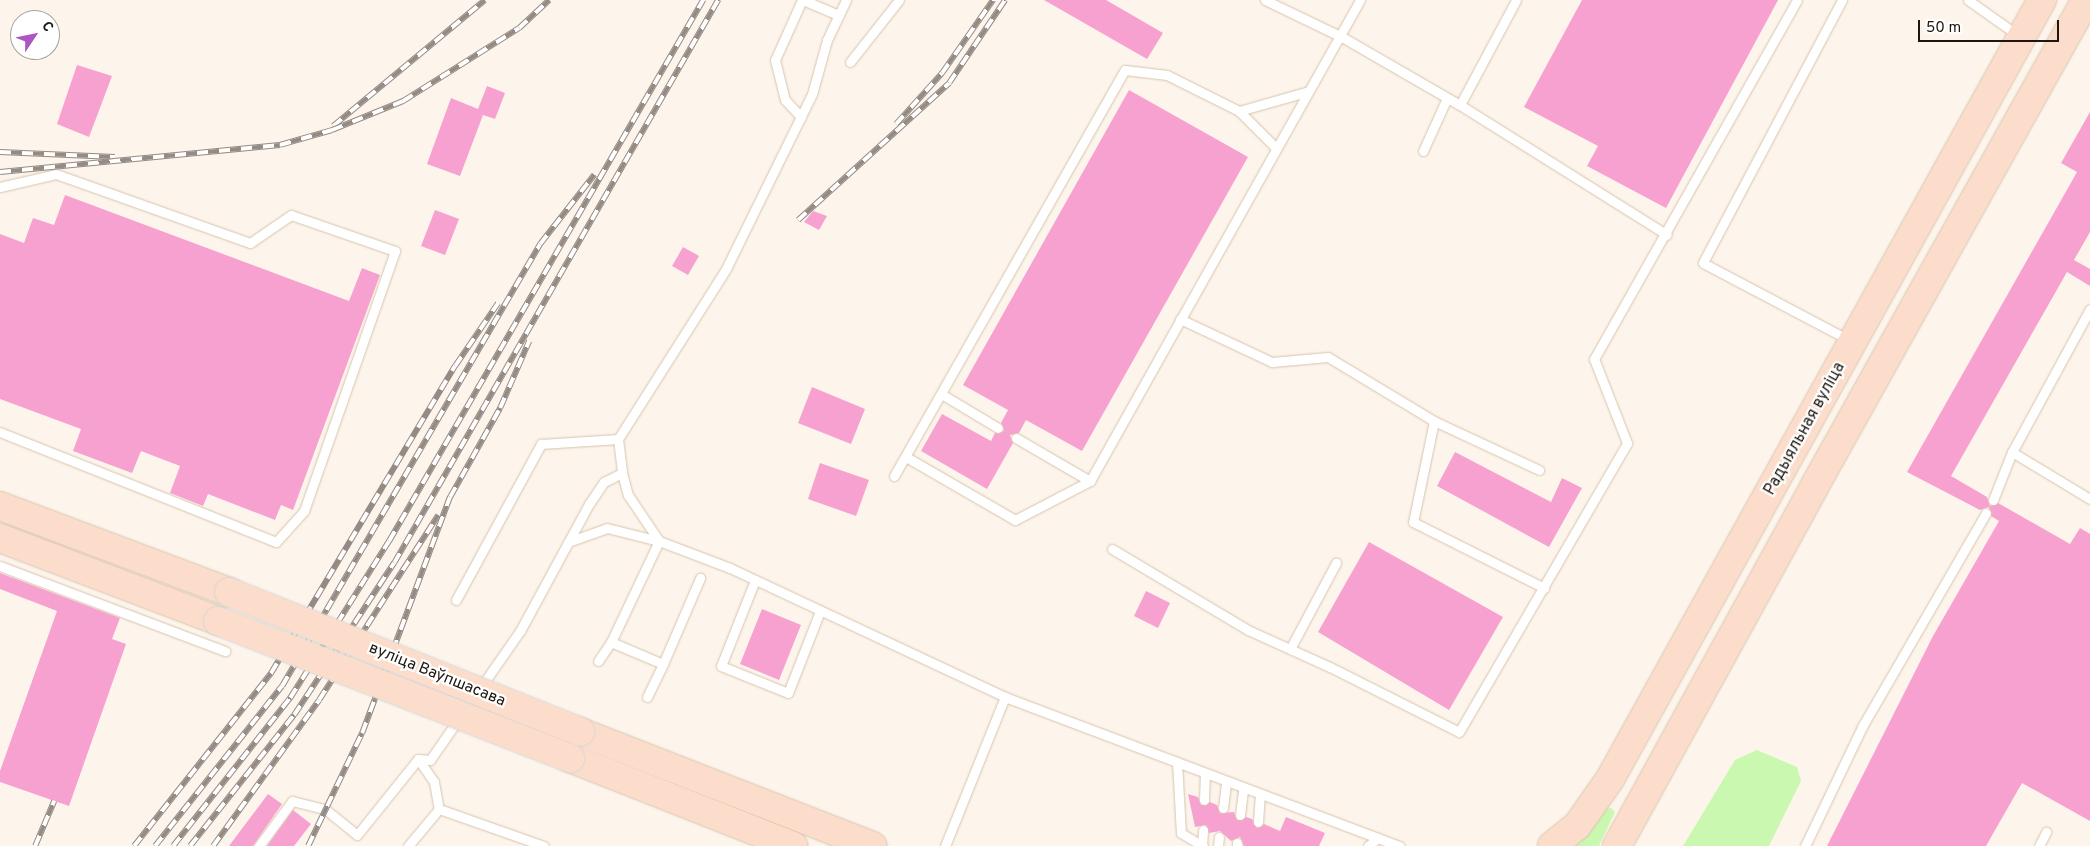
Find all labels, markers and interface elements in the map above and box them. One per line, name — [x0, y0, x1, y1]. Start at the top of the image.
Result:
north arrow — [10, 10, 60, 60]
scale bar — [1920, 10, 2061, 42]
text: С — [37, 18, 57, 35]
text: 50 m — [1926, 19, 1961, 38]
street label: Радыяльная вуліца — [1761, 359, 1849, 499]
street label: вуліца Ваўпшасава — [366, 639, 508, 711]

